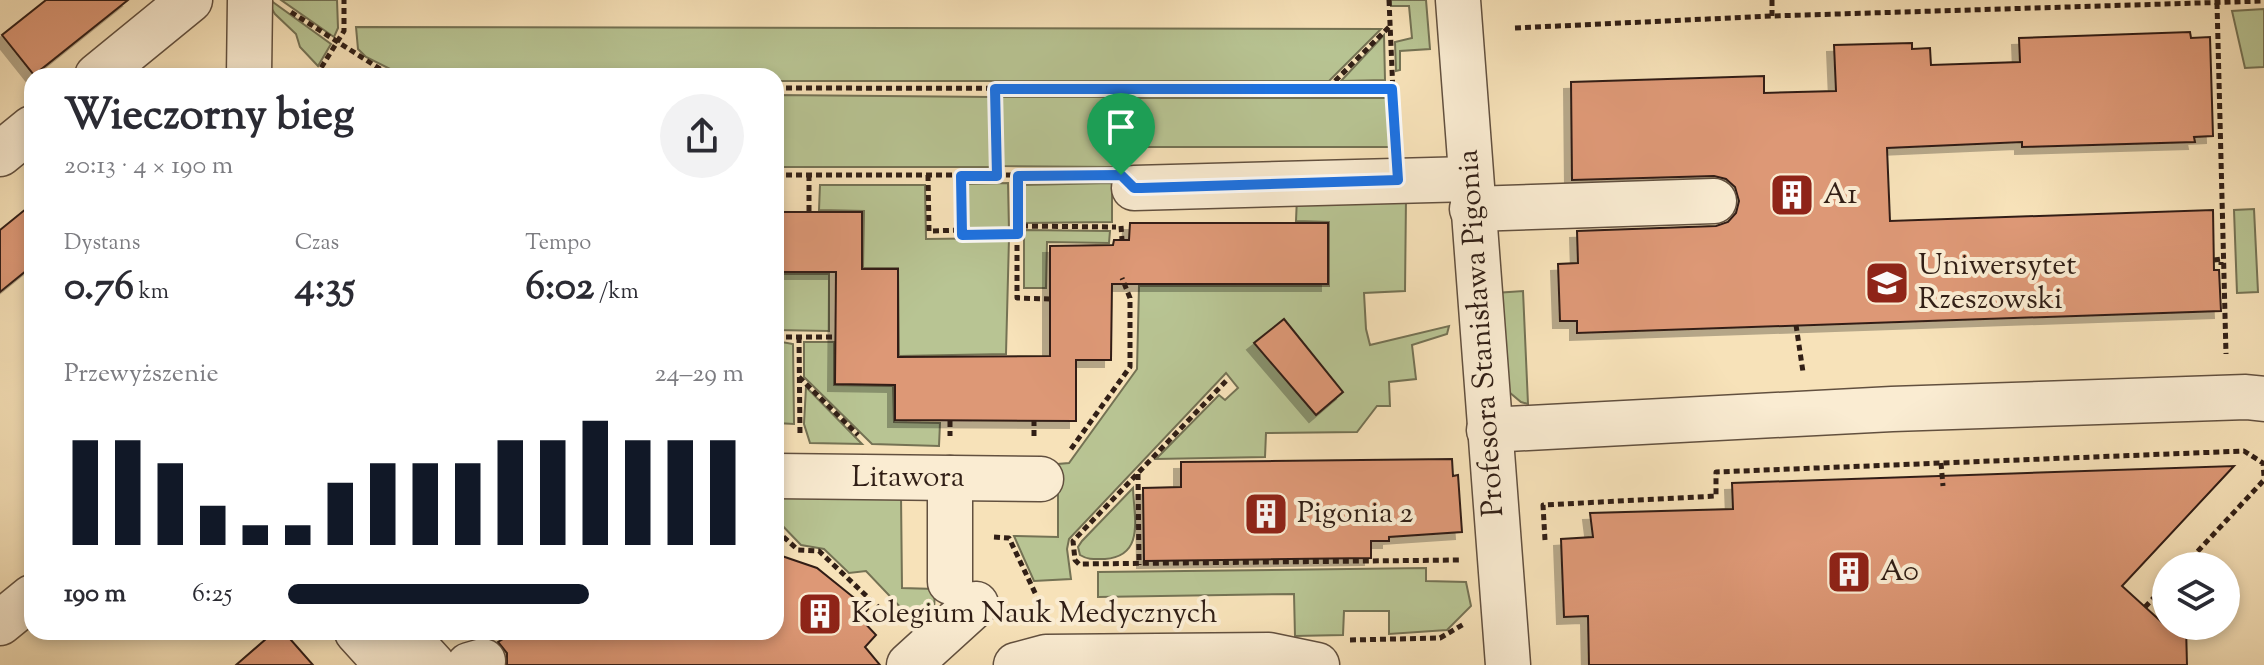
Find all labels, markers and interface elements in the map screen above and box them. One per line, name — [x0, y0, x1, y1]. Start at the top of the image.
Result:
text: Wieczorny bieg — [64, 86, 355, 149]
pin — [1087, 93, 1155, 175]
button: share — [660, 94, 744, 178]
icon: arrive — [1099, 105, 1143, 149]
text: 20:13 · 4 × 190 m — [64, 148, 233, 185]
street label: Profesora Stanisława Pigonia — [1448, 148, 1516, 518]
building icon: A1 — [1768, 171, 1816, 219]
place label: A1 — [1823, 174, 1858, 217]
text: Dystans — [64, 228, 140, 260]
text: Czas — [295, 228, 339, 260]
text: Tempo — [525, 228, 591, 260]
place label: Uniwersytet Rzeszowski — [1918, 245, 2076, 322]
school or university icon: Uniwersytet Rzeszowski — [1863, 259, 1911, 307]
text: 0.76 — [64, 260, 134, 317]
text: 4:35 — [295, 260, 355, 317]
text: 6:02 — [525, 260, 594, 317]
text: km — [134, 277, 169, 309]
text: /km — [594, 277, 639, 309]
text: Przewyższenie — [64, 356, 219, 393]
text: 24–29 m — [654, 356, 744, 393]
street label: Litawora — [851, 457, 965, 500]
building icon: Pigonia 2 — [1242, 490, 1290, 538]
place label: Pigonia 2 — [1297, 493, 1413, 536]
building icon: A0 — [1825, 548, 1873, 596]
place label: A0 — [1880, 551, 1919, 594]
map controls — [2152, 552, 2240, 640]
button: layers — [2152, 552, 2240, 640]
text: 190 m — [64, 576, 126, 613]
text: 6:25 — [192, 576, 232, 613]
building icon: Kolegium Nauk Medycznych — [796, 590, 844, 638]
place label: Kolegium Nauk Medycznych — [851, 593, 1218, 636]

